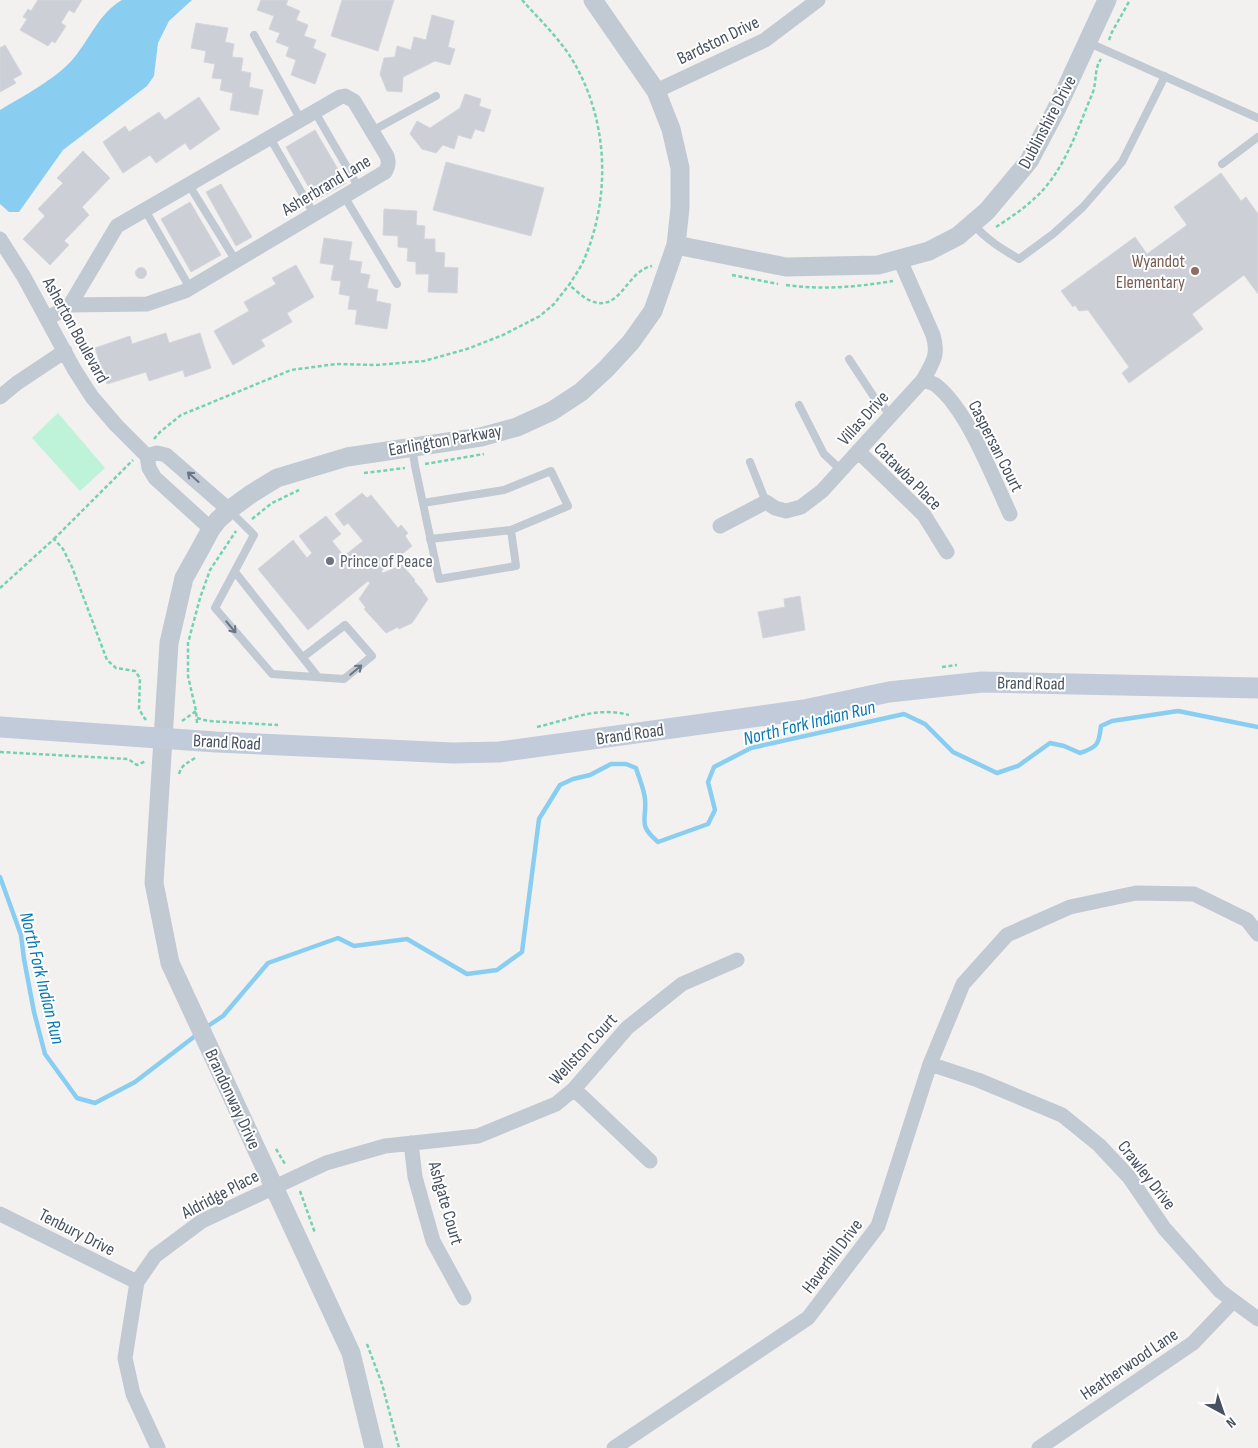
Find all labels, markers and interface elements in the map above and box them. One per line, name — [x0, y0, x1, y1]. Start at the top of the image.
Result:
street label: Bardston Drive — [674, 12, 763, 69]
street label: Dublinshire Drive — [1014, 72, 1081, 172]
street label: Asherbrand Lane — [277, 151, 375, 221]
place label: Wyandot Elementary — [1116, 251, 1186, 293]
marker: Wyandot Elementary — [1189, 265, 1201, 277]
street label: Asherton Boulevard — [37, 273, 113, 387]
street label: Villas Drive — [834, 387, 893, 450]
street label: Caspersan Court — [964, 397, 1028, 496]
street label: Earlington Parkway — [387, 420, 503, 461]
street label: Catawba Place — [869, 438, 946, 515]
one-way arrow — [186, 471, 199, 483]
place label: Prince of Peace — [340, 551, 433, 572]
marker: Prince of Peace — [324, 555, 336, 567]
one-way arrow — [225, 620, 236, 633]
one-way arrow — [349, 664, 362, 675]
street label: Brand Road — [997, 672, 1065, 695]
water label: North Fork Indian Run — [741, 696, 878, 751]
street label: Brand Road — [595, 719, 665, 750]
street label: Brand Road — [193, 730, 261, 755]
water label: North Fork Indian Run — [14, 910, 69, 1047]
street label: Wellston Court — [545, 1009, 622, 1089]
street label: Brandonway Drive — [200, 1046, 265, 1153]
street label: Crawley Drive — [1113, 1136, 1180, 1214]
street label: Ashgate Court — [423, 1158, 468, 1248]
street label: Aldridge Place — [177, 1165, 262, 1224]
street label: Tenbury Drive — [35, 1204, 118, 1261]
street label: Haverhill Drive — [798, 1215, 867, 1297]
street label: Heatherwood Lane — [1077, 1324, 1182, 1405]
north arrow — [1198, 1388, 1248, 1438]
text: N — [1223, 1414, 1239, 1431]

